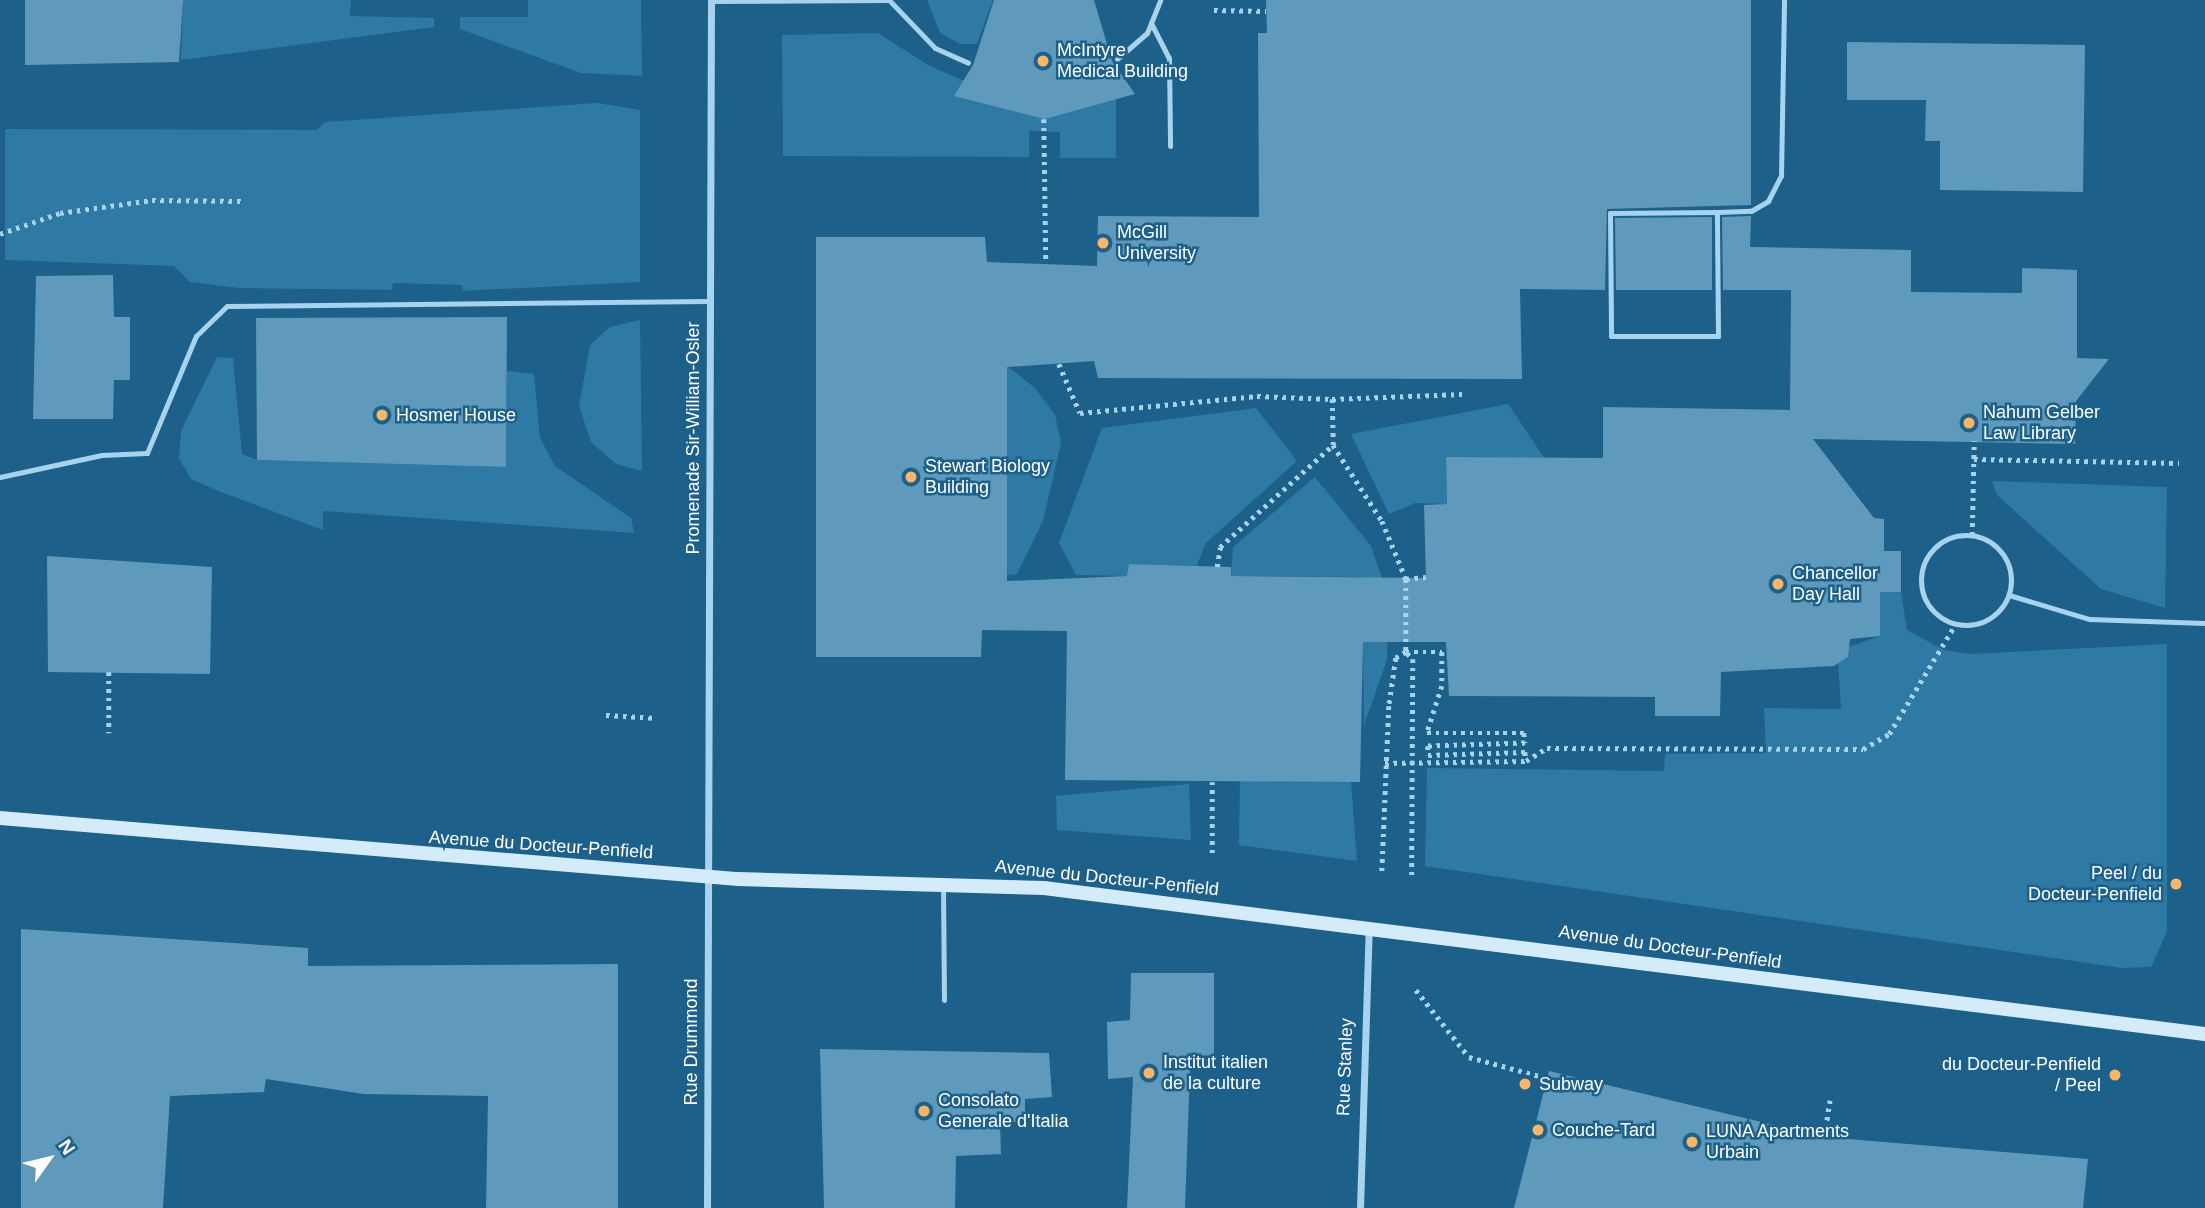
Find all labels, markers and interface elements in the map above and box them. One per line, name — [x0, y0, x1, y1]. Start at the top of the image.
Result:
place label: McIntyre Medical Building — [1057, 40, 1188, 82]
marker: McIntyre Medical Building — [1035, 53, 1051, 69]
place label: McGill University — [1117, 222, 1196, 264]
marker: McGill University — [1095, 235, 1111, 251]
street label: Promenade Sir-William-Osler — [682, 321, 704, 555]
place label: Nahum Gelber Law Library — [1983, 402, 2100, 444]
place label: Hosmer House — [396, 404, 516, 426]
marker: Hosmer House — [374, 407, 390, 423]
marker: Nahum Gelber Law Library — [1961, 415, 1977, 431]
place label: Stewart Biology Building — [925, 456, 1050, 498]
marker: Stewart Biology Building — [903, 469, 919, 485]
place label: Chancellor Day Hall — [1792, 563, 1878, 606]
marker: Chancellor Day Hall — [1770, 576, 1786, 592]
street label: Avenue du Docteur-Penfield — [428, 826, 654, 864]
street label: Avenue du Docteur-Penfield — [994, 856, 1220, 900]
place label: Peel / du Docteur-Penfield — [2028, 863, 2162, 906]
marker: Peel / du Docteur-Penfield — [2168, 876, 2184, 892]
street label: Avenue du Docteur-Penfield — [1557, 921, 1783, 973]
street label: Rue Drummond — [680, 978, 702, 1106]
street label: Rue Stanley — [1332, 1018, 1358, 1116]
place label: Institut italien de la culture — [1163, 1052, 1268, 1094]
place label: du Docteur-Penfield / Peel — [1942, 1054, 2101, 1096]
marker: Institut italien de la culture — [1141, 1065, 1157, 1081]
marker: du Docteur-Penfield / Peel — [2107, 1067, 2123, 1083]
place label: Subway — [1539, 1073, 1603, 1095]
marker: Subway — [1517, 1076, 1533, 1092]
place label: Consolato Generale d'Italia — [938, 1090, 1069, 1132]
marker: Consolato Generale d'Italia — [916, 1103, 932, 1119]
place label: Couche-Tard — [1552, 1119, 1655, 1141]
place label: LUNA Apartments Urbain — [1706, 1121, 1851, 1164]
marker: Couche-Tard — [1530, 1122, 1546, 1138]
north arrow — [14, 1124, 84, 1194]
marker: LUNA Apartments Urbain — [1684, 1134, 1700, 1150]
text: N — [54, 1135, 79, 1159]

